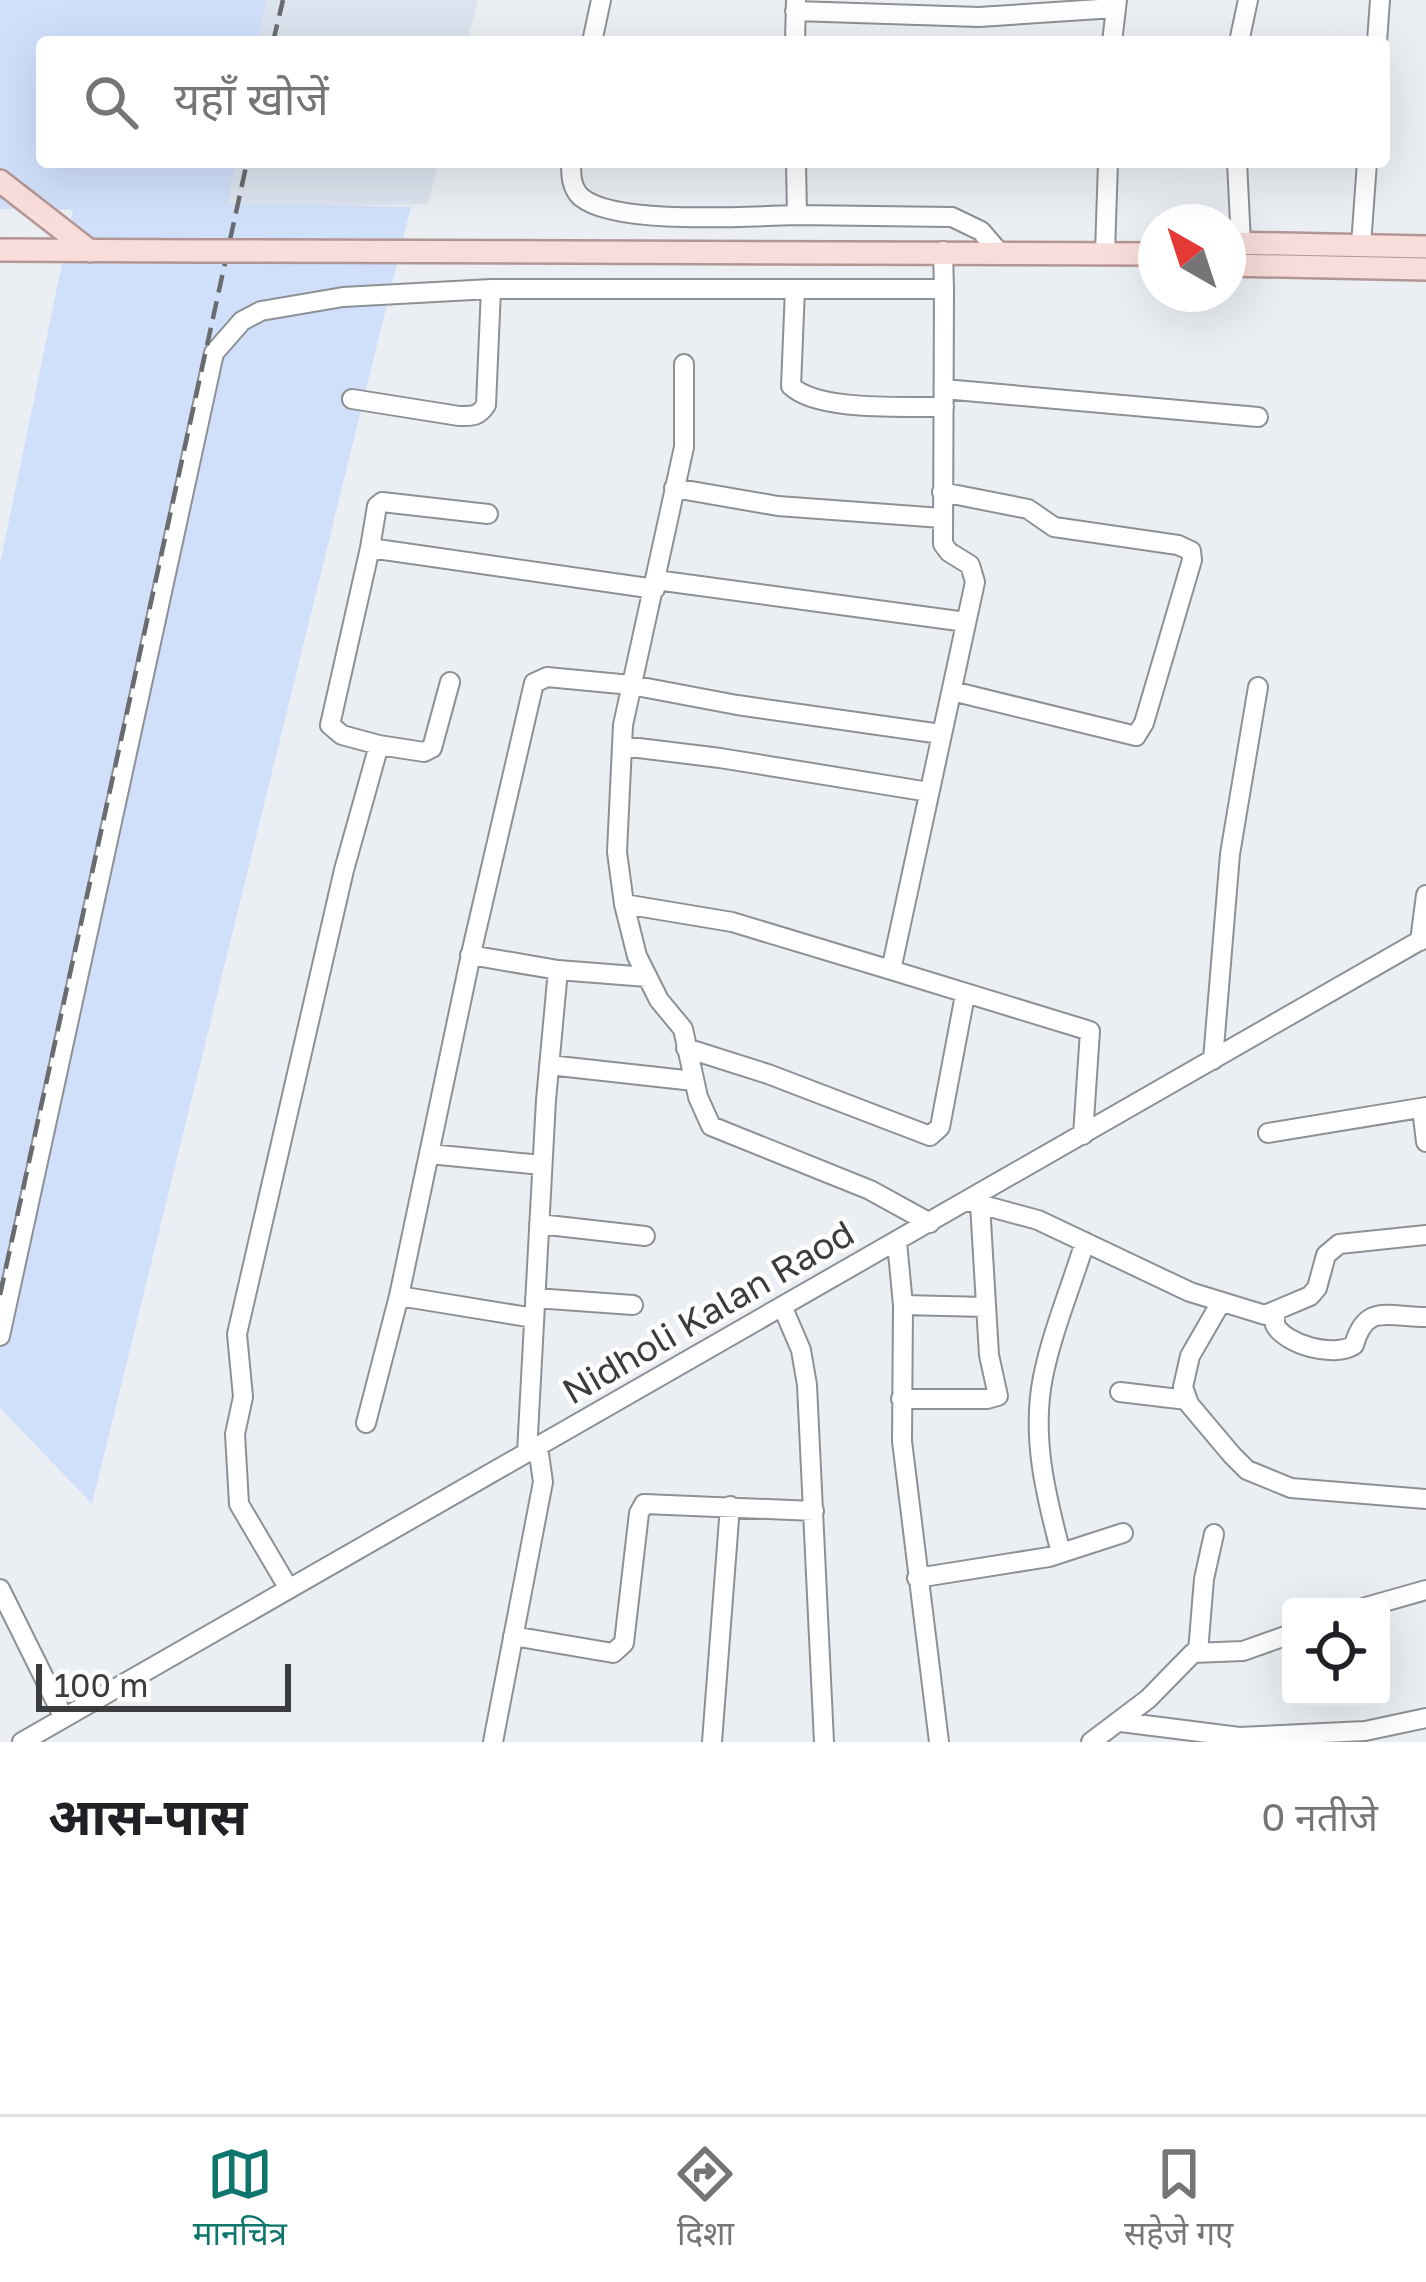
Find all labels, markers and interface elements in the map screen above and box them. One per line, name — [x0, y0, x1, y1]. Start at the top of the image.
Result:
search box — [36, 36, 1390, 168]
icon: search — [78, 69, 144, 135]
text: यहाँ खोजें — [174, 71, 329, 125]
north arrow — [1138, 204, 1246, 312]
street label: Nidholi Kalan Raod — [555, 1211, 861, 1412]
map controls — [1282, 1598, 1390, 1706]
button: locate — [1282, 1598, 1390, 1706]
scale bar — [36, 1658, 291, 1711]
text: 100 m — [54, 1665, 148, 1704]
text: आस-पास — [48, 1785, 247, 1846]
text: 0 नतीजे — [1261, 1793, 1378, 1840]
tab: मानचित्र — [193, 2141, 287, 2258]
tab: दिशा — [672, 2141, 738, 2258]
tab: सहेजे गए — [1124, 2141, 1233, 2258]

